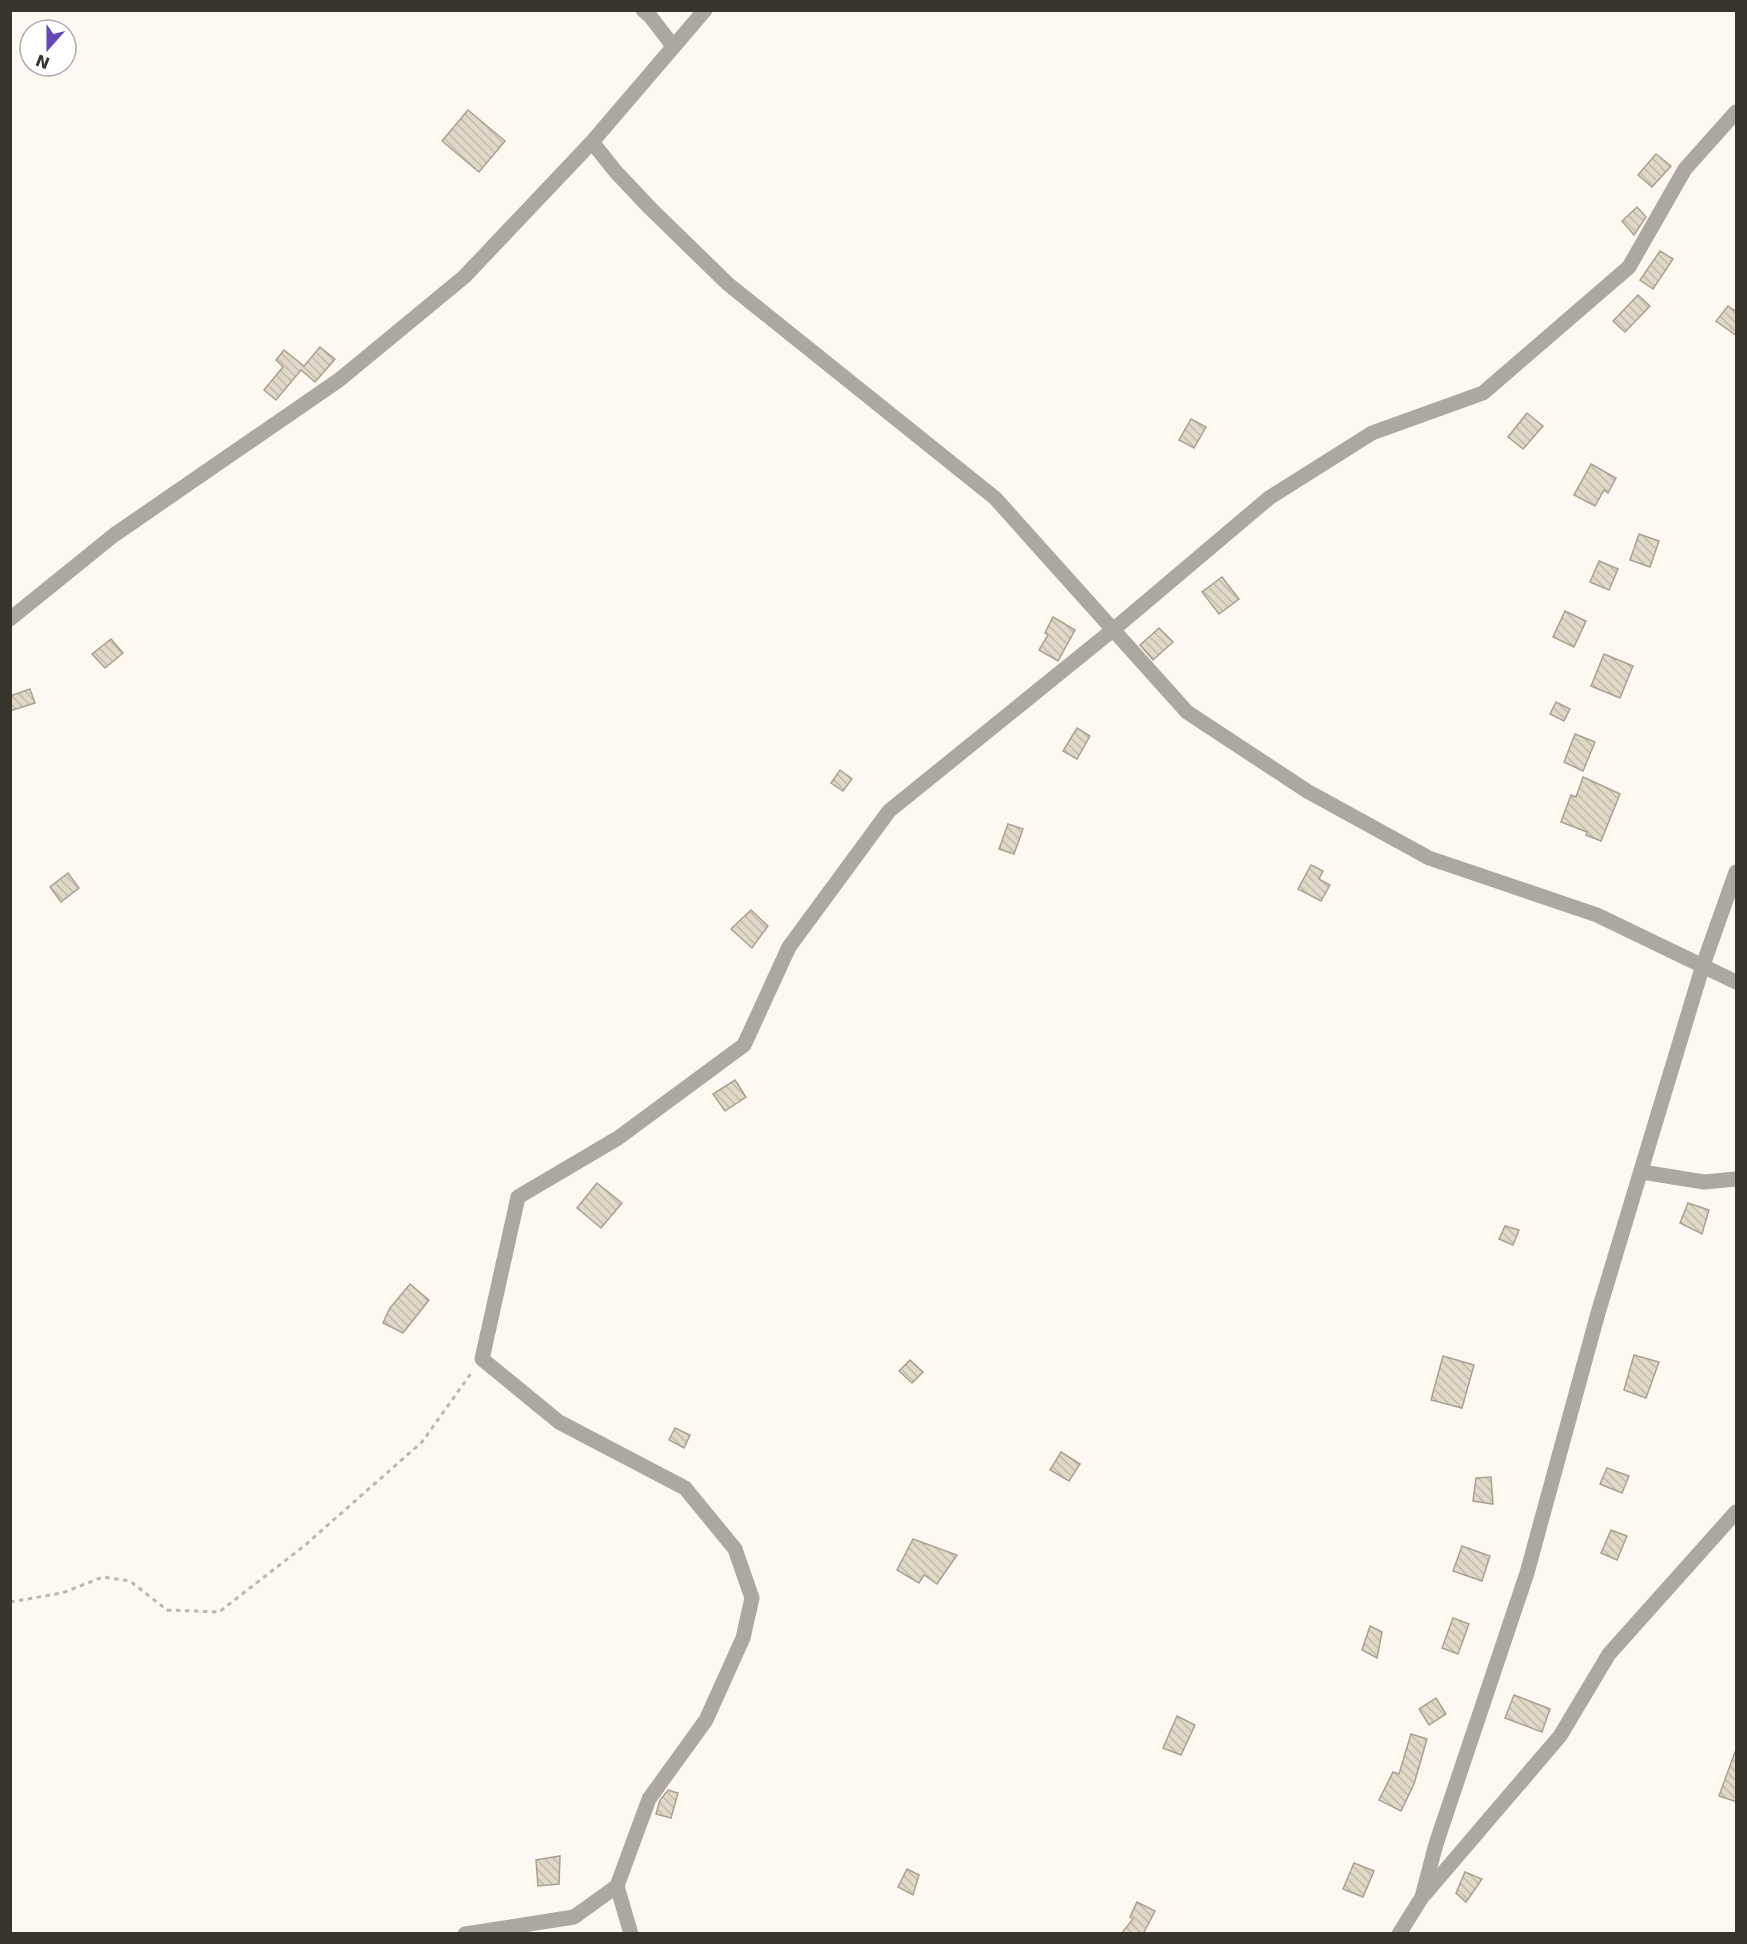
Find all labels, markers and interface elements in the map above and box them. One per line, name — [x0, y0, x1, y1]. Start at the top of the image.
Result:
north arrow — [18, 18, 78, 78]
text: N — [33, 50, 52, 73]

